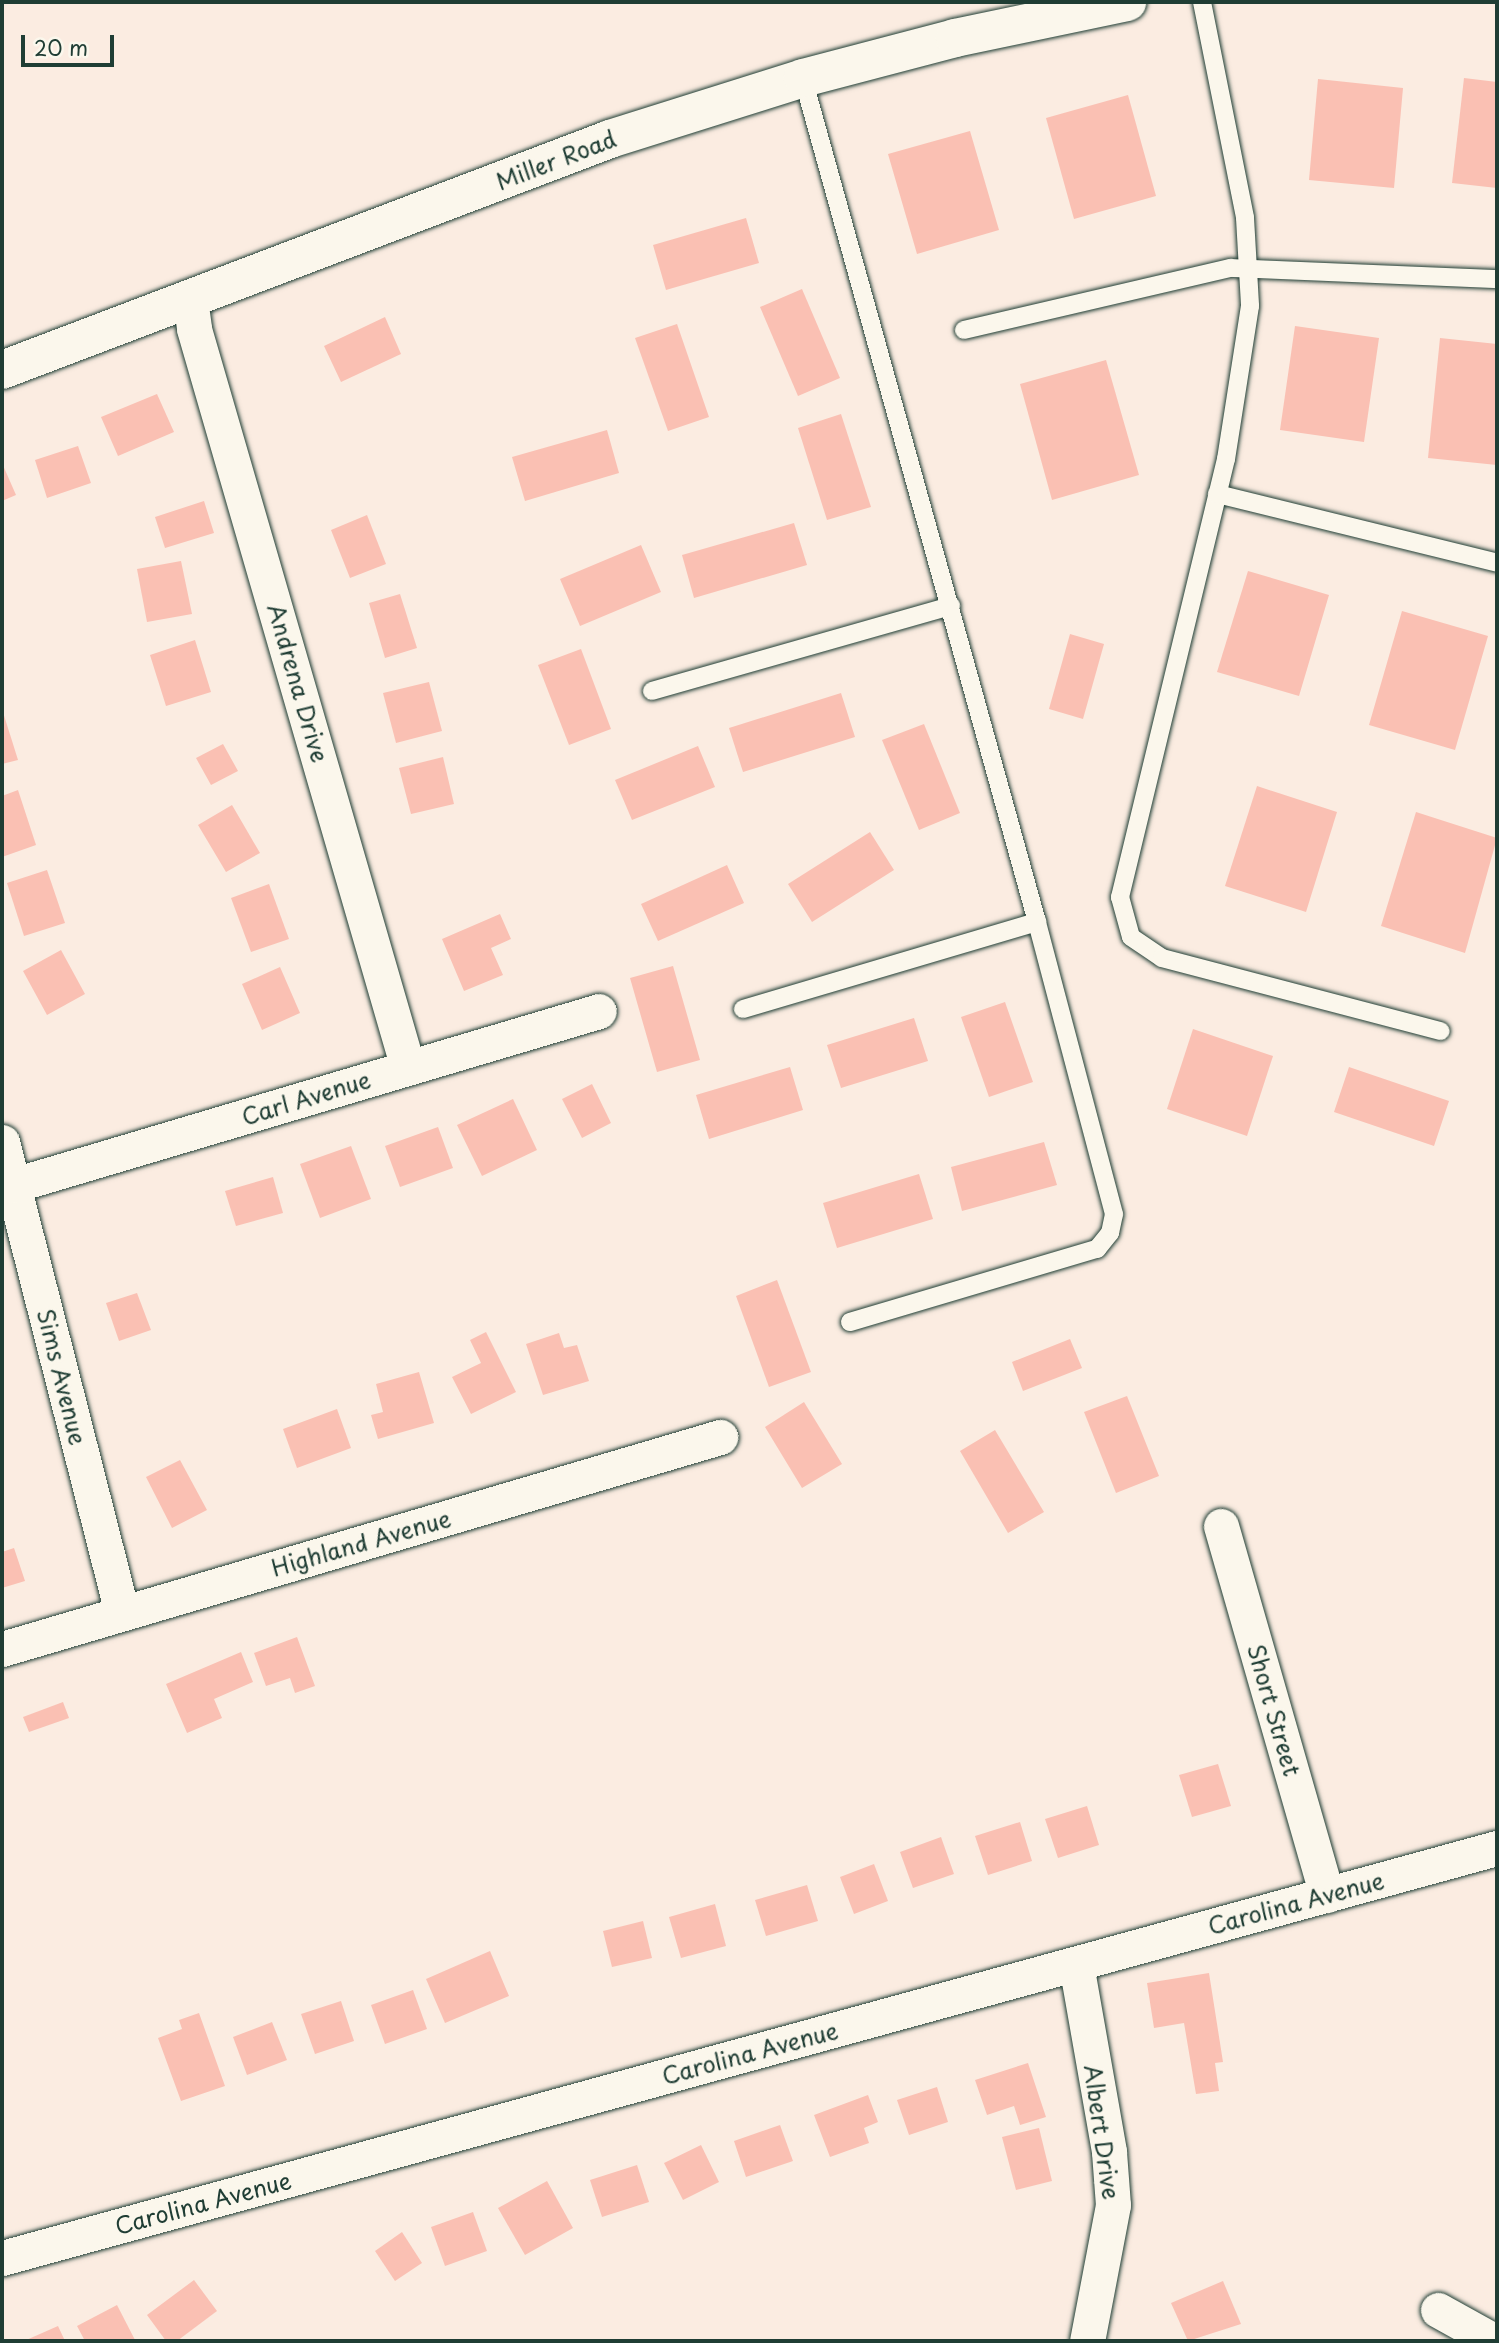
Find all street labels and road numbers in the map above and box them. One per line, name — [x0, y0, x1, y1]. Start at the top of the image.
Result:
street label: Miller Road — [492, 124, 620, 196]
street label: Andrena Drive — [262, 601, 334, 765]
street label: Carl Avenue — [238, 1065, 374, 1131]
street label: Sims Avenue — [32, 1306, 92, 1448]
street label: Highland Avenue — [268, 1504, 454, 1582]
street label: Short Street — [1242, 1640, 1306, 1780]
street label: Carolina Avenue — [1205, 1866, 1387, 1940]
street label: Carolina Avenue — [659, 2016, 841, 2090]
street label: Albert Drive — [1079, 2063, 1125, 2201]
street label: Carolina Avenue — [112, 2166, 294, 2240]

